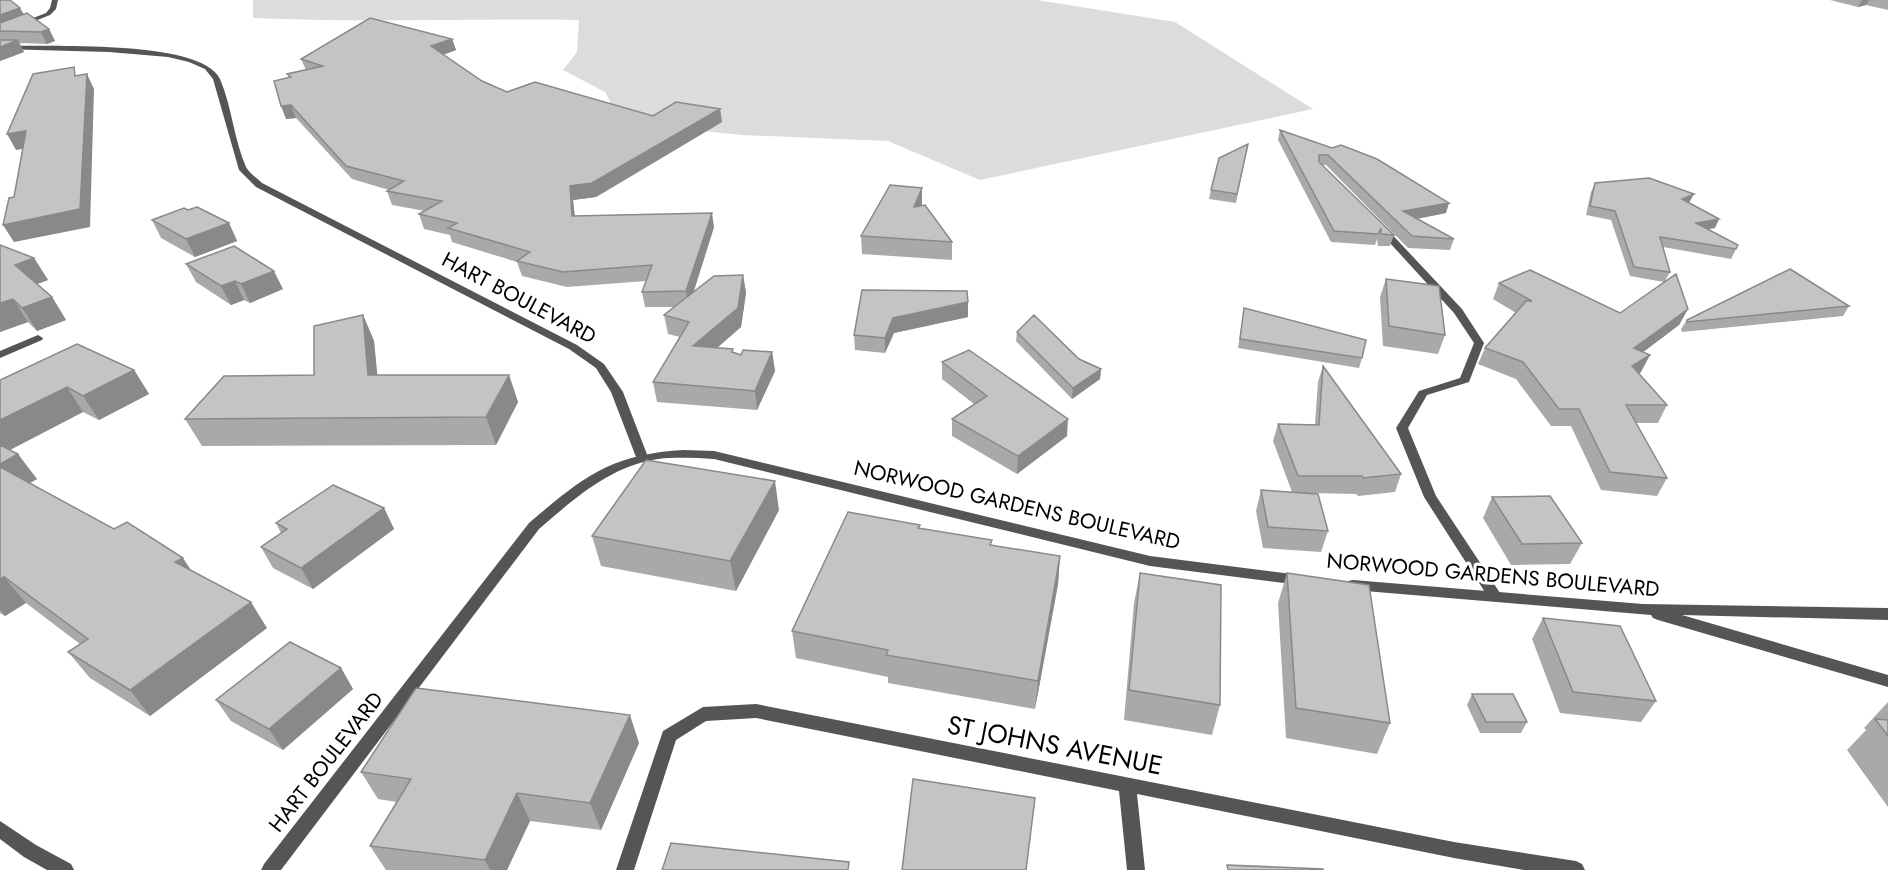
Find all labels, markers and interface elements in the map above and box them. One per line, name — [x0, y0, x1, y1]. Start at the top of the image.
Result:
street label: HART BOULEVARD — [437, 245, 601, 351]
street label: NORWOOD GARDENS BOULEVARD — [851, 453, 1183, 557]
street label: NORWOOD GARDENS BOULEVARD — [1325, 545, 1661, 605]
street label: HART BOULEVARD — [262, 685, 390, 839]
street label: ST JOHNS AVENUE — [944, 706, 1166, 784]

